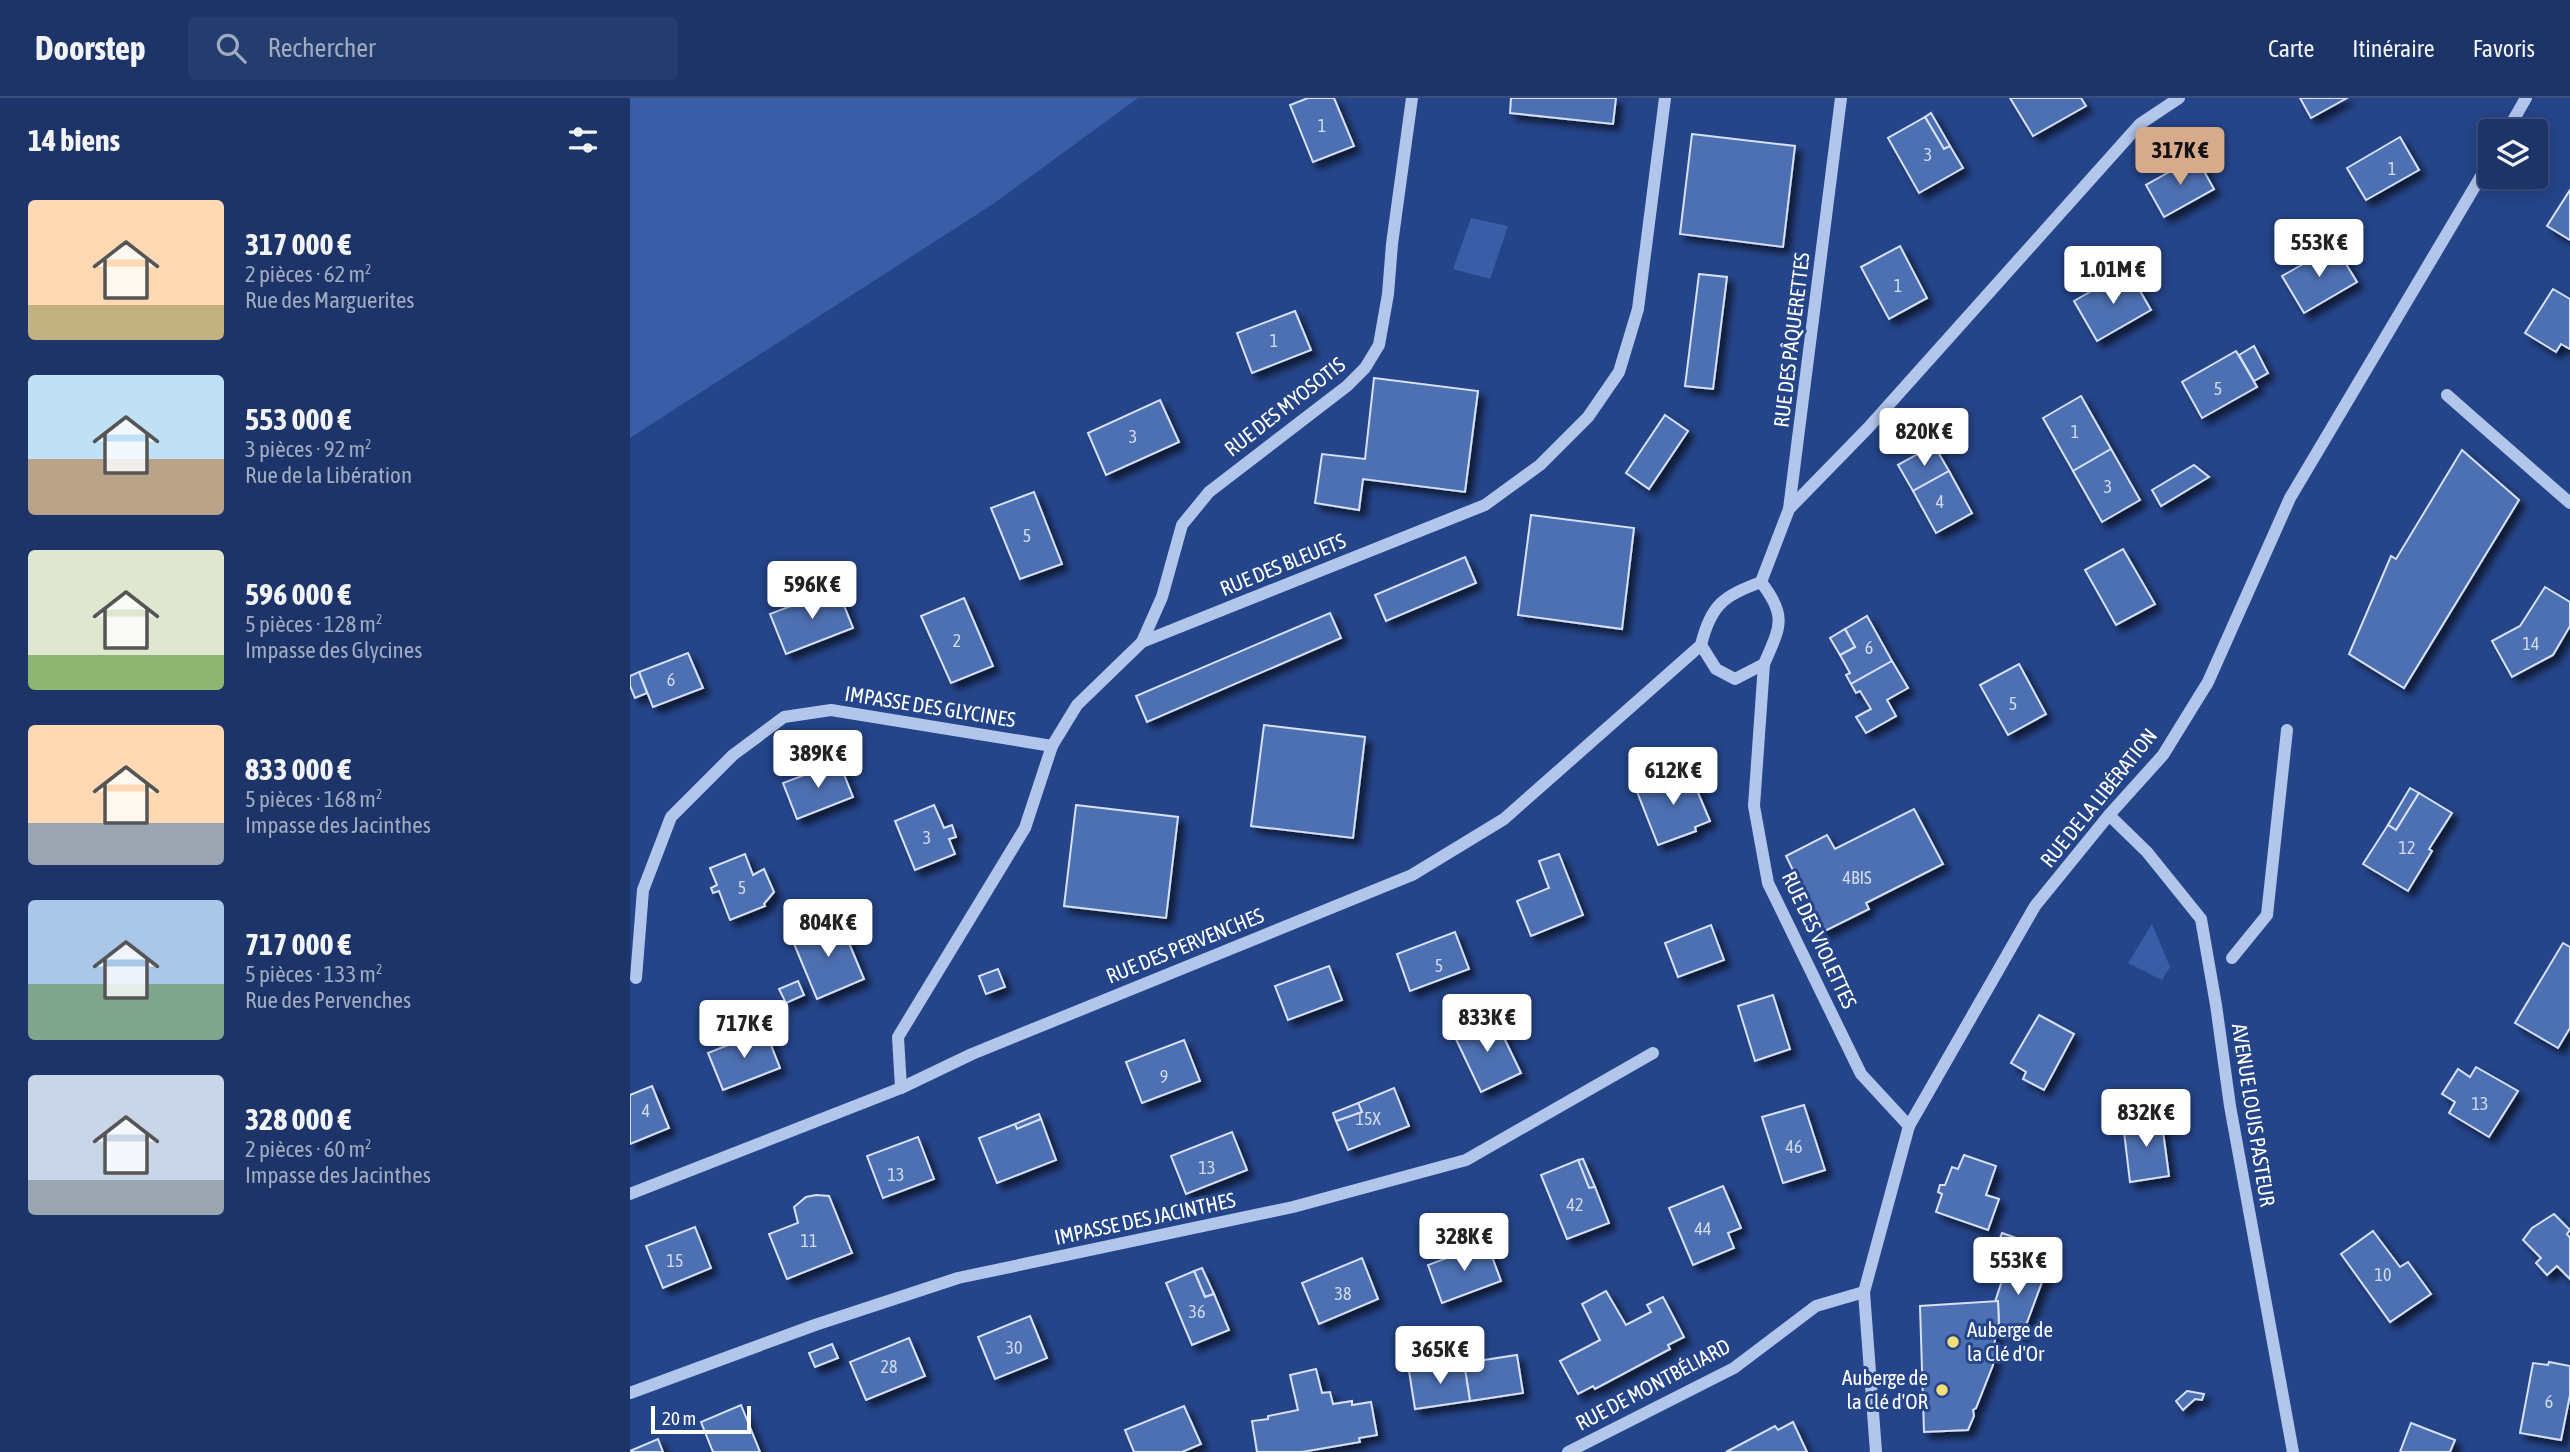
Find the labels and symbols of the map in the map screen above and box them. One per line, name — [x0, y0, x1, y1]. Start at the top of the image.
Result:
house number: 1 — [1318, 115, 1326, 136]
pin: 317K € — [2123, 127, 2237, 187]
house number: 3 — [1924, 144, 1932, 165]
house number: 1 — [2388, 158, 2396, 179]
pin: 553K € — [2262, 220, 2376, 279]
pin: 1.01M € — [2048, 246, 2178, 306]
street label: RUE DES PÂQUERETTES — [1768, 251, 1814, 429]
house number: 1 — [1894, 275, 1902, 296]
house number: 1 — [1270, 330, 1278, 351]
street label: RUE DES MYOSOTIS — [1219, 352, 1350, 461]
house number: 5 — [2214, 378, 2222, 399]
pin: 820K € — [1867, 408, 1981, 468]
house number: 1 — [2071, 421, 2079, 442]
house number: 3 — [1129, 426, 1137, 447]
house number: 3 — [2104, 476, 2112, 497]
house number: 4 — [1936, 491, 1944, 512]
house number: 5 — [1023, 525, 1031, 546]
street label: RUE DES BLEUETS — [1216, 528, 1349, 600]
pin: 596K € — [755, 561, 869, 621]
house number: 2 — [953, 630, 961, 651]
house number: 14 — [2523, 633, 2539, 654]
house number: 6 — [1865, 637, 1873, 658]
house number: 6 — [667, 669, 675, 690]
street label: IMPASSE DES GLYCINES — [843, 681, 1017, 731]
house number: 5 — [2009, 693, 2017, 714]
street label: RUE DE LA LIBÉRATION — [2035, 723, 2161, 871]
pin: 389K € — [761, 730, 875, 790]
pin: 612K € — [1616, 748, 1730, 807]
house number: 3 — [923, 827, 931, 848]
house number: 12 — [2399, 837, 2415, 858]
street label: RUE DES VIOLETTES — [1778, 867, 1862, 1012]
house number: 4BIS — [1842, 867, 1872, 888]
house number: 5 — [738, 877, 746, 898]
pin: 804K € — [771, 900, 885, 959]
street label: RUE DES PERVENCHES — [1102, 902, 1267, 988]
house number: 5 — [1435, 955, 1443, 976]
pin: 833K € — [1430, 995, 1544, 1054]
pin: 717K € — [687, 1000, 801, 1060]
street label: AVENUE LOUIS PASTEUR — [2228, 1022, 2280, 1208]
house number: 9 — [1160, 1066, 1168, 1087]
pin: 832K € — [2089, 1090, 2203, 1149]
house number: 13 — [2472, 1093, 2488, 1114]
house number: 4 — [642, 1100, 650, 1121]
house number: 15X — [1355, 1108, 1381, 1129]
house number: 46 — [1786, 1136, 1802, 1157]
house number: 13 — [1199, 1157, 1215, 1178]
house number: 13 — [888, 1164, 904, 1185]
street label: IMPASSE DES JACINTHES — [1052, 1187, 1238, 1249]
house number: 42 — [1567, 1194, 1583, 1215]
pin: 328K € — [1407, 1214, 1521, 1273]
house number: 44 — [1695, 1218, 1711, 1239]
house number: 11 — [801, 1230, 817, 1251]
pin: 553K € — [1961, 1238, 2075, 1297]
house number: 15 — [667, 1250, 683, 1271]
house number: 10 — [2375, 1264, 2391, 1285]
house number: 38 — [1335, 1283, 1351, 1304]
house number: 36 — [1189, 1301, 1205, 1322]
place label: Auberge de la Clé d'Or — [1967, 1317, 2053, 1365]
pin: 365K € — [1383, 1326, 1497, 1386]
street label: RUE DE MONTBÉLIARD — [1571, 1333, 1734, 1435]
marker: Auberge de la Clé d'Or — [1945, 1334, 1961, 1350]
house number: 30 — [1006, 1337, 1022, 1358]
house number: 28 — [881, 1356, 897, 1377]
place label: Auberge de la Clé d'OR — [1842, 1365, 1928, 1413]
marker: Auberge de la Clé d'OR — [1934, 1382, 1950, 1398]
house number: 6 — [2545, 1391, 2553, 1412]
scale bar — [651, 1403, 751, 1435]

